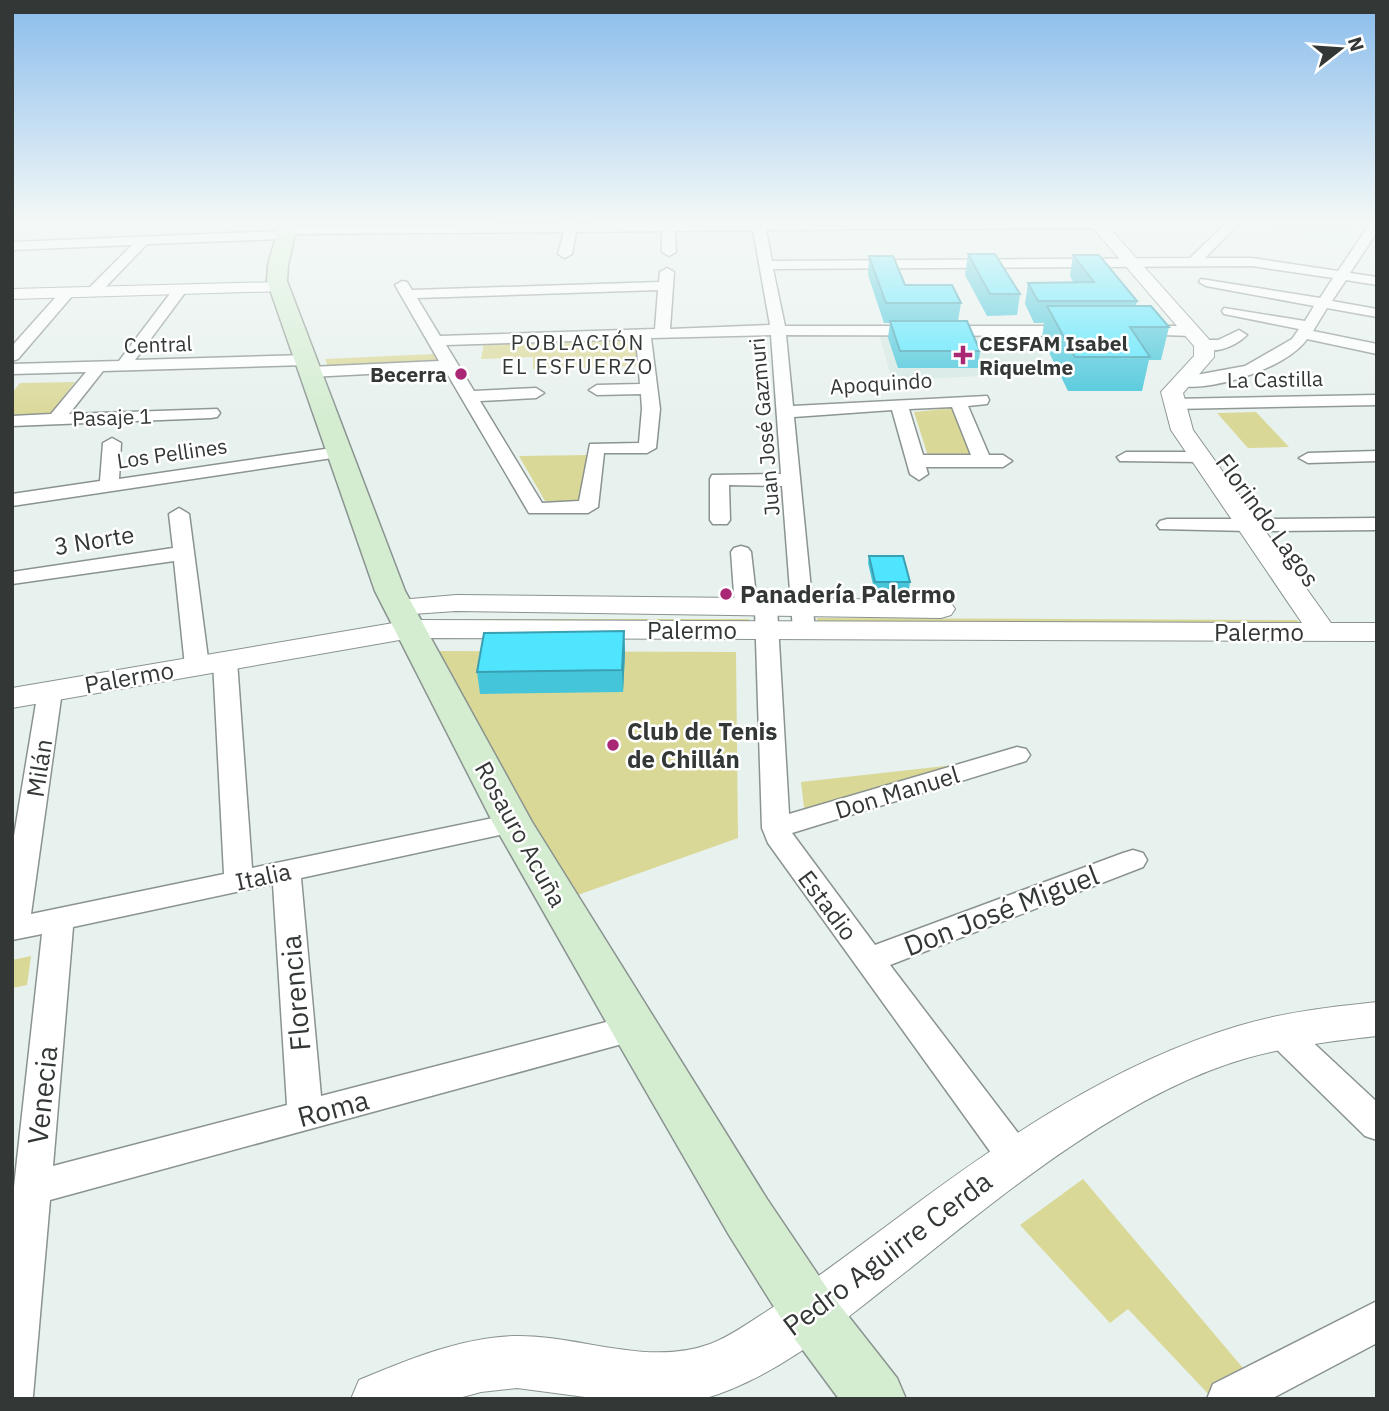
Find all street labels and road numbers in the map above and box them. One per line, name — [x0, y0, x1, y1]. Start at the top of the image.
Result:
street label: Central — [123, 329, 193, 359]
street label: Juan José Gazmuri — [742, 337, 786, 517]
street label: La Castilla — [1227, 364, 1323, 394]
street label: Apoquindo — [829, 365, 933, 401]
street label: Pasaje 1 — [72, 402, 152, 432]
street label: Los Pellines — [115, 431, 229, 475]
street label: Florindo Lagos — [1209, 447, 1327, 593]
street label: 3 Norte — [52, 518, 136, 562]
street label: Palermo — [647, 614, 737, 646]
street label: Palermo — [1214, 616, 1304, 648]
street label: Palermo — [82, 653, 176, 701]
street label: Milán — [19, 737, 59, 799]
street label: Rosauro Acuña — [468, 755, 574, 913]
street label: Don Manuel — [831, 758, 963, 826]
street label: Italia — [232, 854, 294, 897]
street label: Don José Miguel — [898, 856, 1104, 964]
street label: Estadio — [791, 863, 865, 947]
street label: Florencia — [271, 933, 319, 1053]
street label: Venecia — [18, 1044, 66, 1146]
street label: Roma — [293, 1081, 373, 1135]
street label: Pedro Aguirre Cerda — [775, 1162, 999, 1344]

